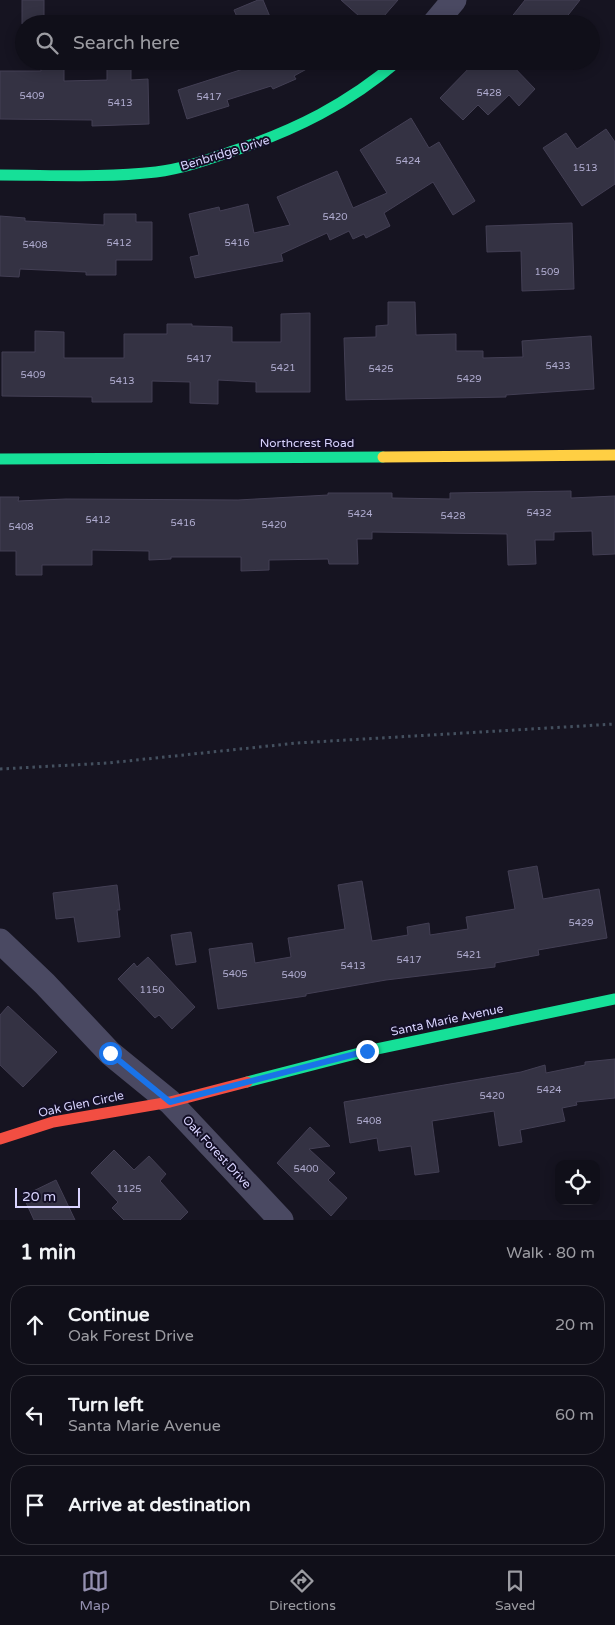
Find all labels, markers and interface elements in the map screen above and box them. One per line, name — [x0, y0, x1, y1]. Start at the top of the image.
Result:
search box — [15, 15, 600, 70]
icon: search — [33, 29, 61, 57]
text: Search here — [73, 32, 180, 54]
house number: 5428 — [476, 87, 502, 99]
house number: 5409 — [19, 90, 45, 102]
house number: 5417 — [196, 91, 222, 103]
house number: 5413 — [107, 97, 133, 109]
street label: Benbridge Drive — [179, 133, 271, 173]
house number: 5424 — [395, 155, 421, 167]
house number: 1513 — [572, 162, 598, 174]
house number: 5420 — [322, 211, 348, 223]
house number: 5412 — [106, 237, 132, 249]
house number: 5416 — [224, 237, 250, 249]
house number: 5408 — [22, 239, 48, 251]
house number: 1509 — [534, 266, 560, 278]
house number: 5417 — [186, 353, 212, 365]
house number: 5433 — [545, 360, 571, 372]
house number: 5421 — [270, 362, 296, 374]
house number: 5425 — [368, 363, 394, 375]
house number: 5409 — [20, 369, 46, 381]
house number: 5429 — [456, 373, 482, 385]
house number: 5413 — [109, 375, 135, 387]
street label: Northcrest Road — [260, 436, 354, 450]
house number: 5432 — [526, 507, 552, 519]
house number: 5424 — [347, 508, 373, 520]
house number: 5428 — [440, 510, 466, 522]
house number: 5412 — [85, 514, 111, 526]
house number: 5416 — [170, 517, 196, 529]
house number: 5420 — [261, 519, 287, 531]
house number: 5408 — [8, 521, 34, 533]
house number: 5429 — [568, 917, 594, 929]
house number: 5421 — [456, 949, 482, 961]
house number: 5417 — [396, 954, 422, 966]
house number: 5413 — [340, 960, 366, 972]
house number: 5405 — [222, 968, 248, 980]
house number: 5409 — [281, 969, 307, 981]
house number: 1150 — [139, 984, 165, 996]
street label: Santa Marie Avenue — [390, 1001, 505, 1039]
route end — [356, 1040, 379, 1063]
route start — [99, 1042, 122, 1065]
house number: 5424 — [536, 1084, 562, 1096]
street label: Oak Glen Circle — [37, 1088, 125, 1120]
house number: 5420 — [479, 1090, 505, 1102]
street label: Oak Forest Drive — [180, 1113, 254, 1191]
house number: 5408 — [356, 1115, 382, 1127]
map controls — [555, 1160, 600, 1205]
button: locate — [555, 1160, 600, 1205]
house number: 5400 — [293, 1163, 319, 1175]
house number: 1125 — [116, 1183, 142, 1195]
scale bar — [15, 1185, 80, 1208]
text: 20 m — [22, 1188, 56, 1205]
text: 1 min — [20, 1240, 76, 1265]
text: Walk · 80 m — [506, 1243, 595, 1263]
text: Continue — [68, 1304, 150, 1326]
icon: ahead — [21, 1311, 49, 1339]
text: 20 m — [555, 1315, 594, 1335]
text: Oak Forest Drive — [68, 1326, 194, 1346]
text: Turn left — [68, 1394, 144, 1416]
icon: left — [21, 1401, 49, 1429]
text: 60 m — [555, 1405, 594, 1425]
text: Santa Marie Avenue — [68, 1416, 221, 1436]
icon: arrive — [21, 1491, 49, 1519]
text: Arrive at destination — [68, 1494, 251, 1516]
tab: Map — [80, 1567, 110, 1614]
tab: Directions — [269, 1567, 336, 1614]
tab: Saved — [495, 1567, 535, 1614]

